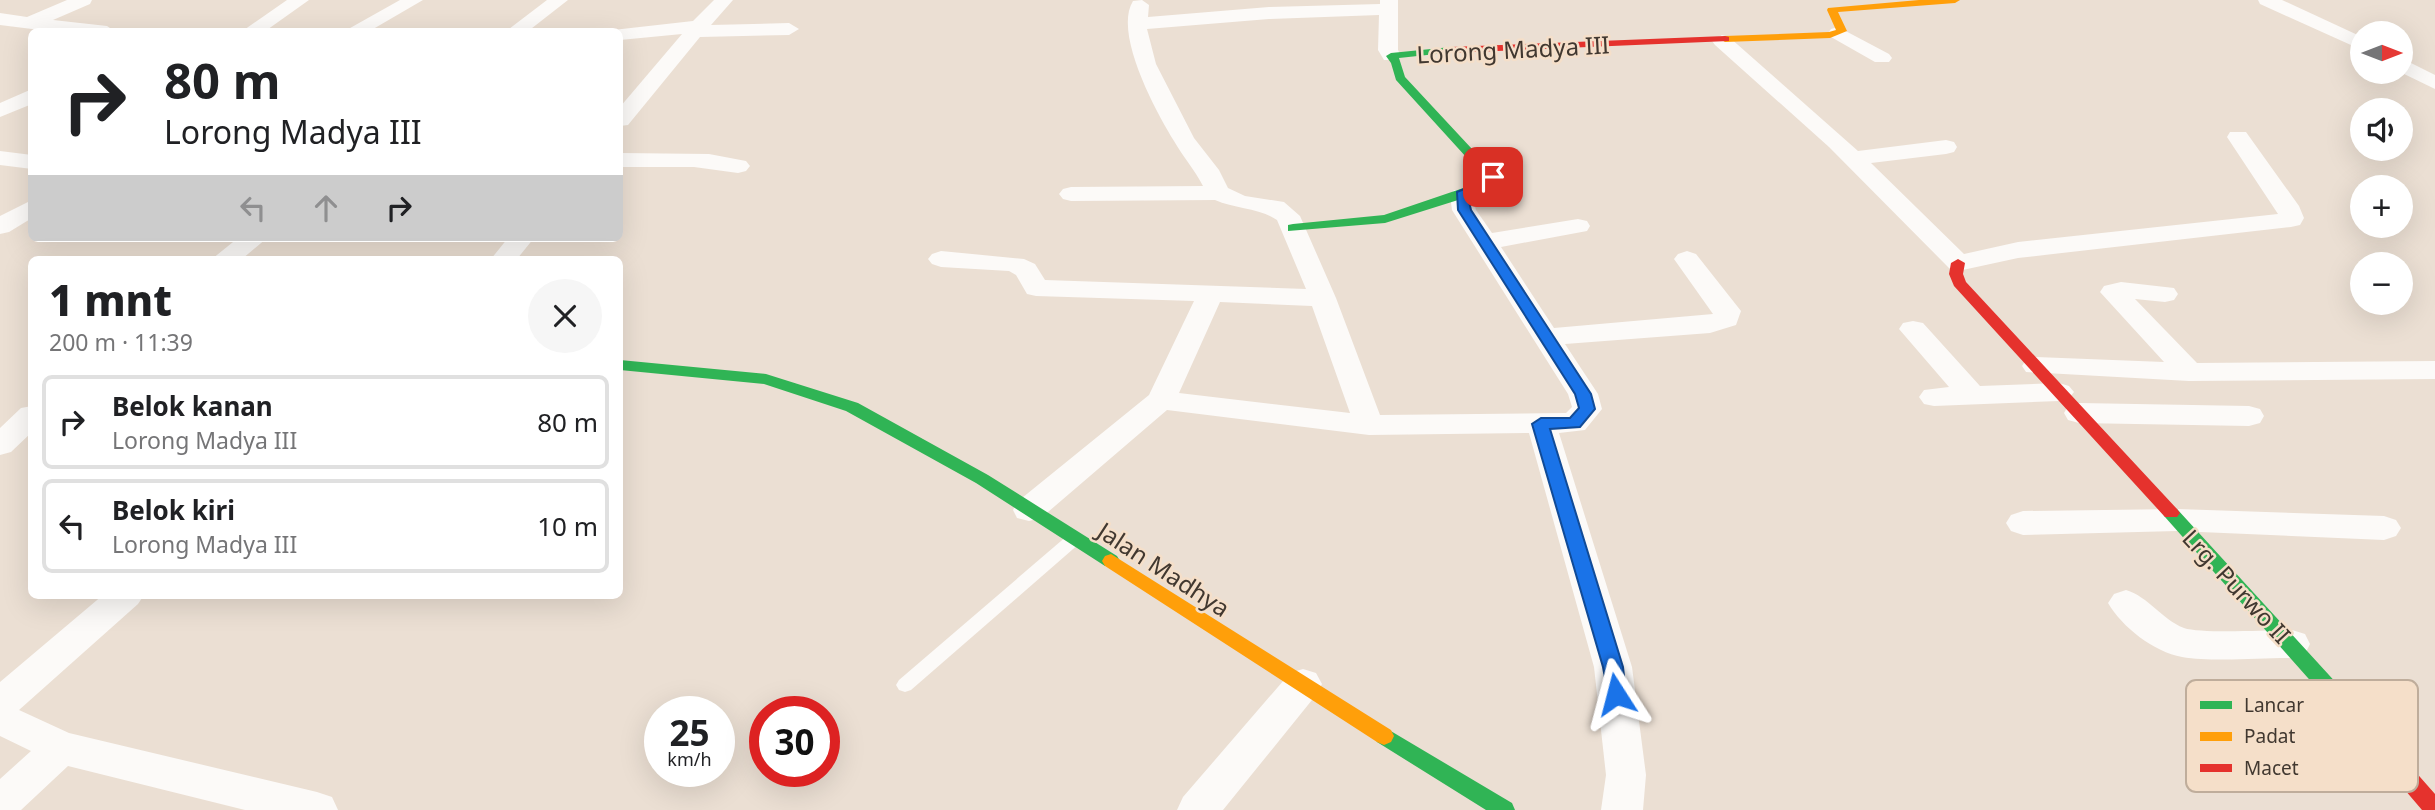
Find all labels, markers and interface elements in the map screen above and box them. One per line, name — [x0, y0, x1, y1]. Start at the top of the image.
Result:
north arrow — [2350, 21, 2413, 84]
map controls — [2350, 21, 2413, 315]
street label: Lorong Madya III — [1416, 27, 1610, 71]
text: 80 m — [164, 47, 281, 113]
icon: right — [49, 56, 140, 147]
button: sound — [2350, 98, 2413, 161]
text: Lorong Madya III — [164, 110, 422, 153]
pin — [1463, 147, 1523, 207]
icon: arrive — [1474, 158, 1512, 196]
button: + — [2350, 175, 2413, 238]
icon: left — [234, 189, 272, 227]
icon: ahead — [307, 189, 345, 227]
icon: right — [380, 189, 418, 227]
button: − — [2350, 252, 2413, 315]
text: 1 mnt — [49, 271, 172, 328]
button: close — [528, 279, 602, 353]
text: 200 m · 11:39 — [49, 326, 193, 358]
text: Belok kanan — [112, 388, 273, 424]
icon: right — [53, 403, 91, 441]
text: 80 m — [537, 404, 598, 440]
text: Lorong Madya III — [112, 424, 297, 456]
text: Belok kiri — [112, 492, 235, 528]
icon: left — [53, 507, 91, 545]
text: 10 m — [537, 508, 598, 544]
street label: Jalan Madhya — [1090, 513, 1236, 624]
street label: Lrg. Purwo II — [2176, 522, 2298, 650]
text: Lorong Madya III — [112, 528, 297, 560]
position arrow — [1579, 657, 1653, 731]
legend — [2186, 680, 2418, 792]
text: Lancar — [2244, 692, 2304, 718]
speed limit sign: 30 — [749, 696, 840, 787]
text: 25 — [669, 709, 710, 756]
text: Padat — [2244, 723, 2295, 749]
text: km/h — [667, 747, 712, 771]
text: Macet — [2244, 755, 2299, 781]

